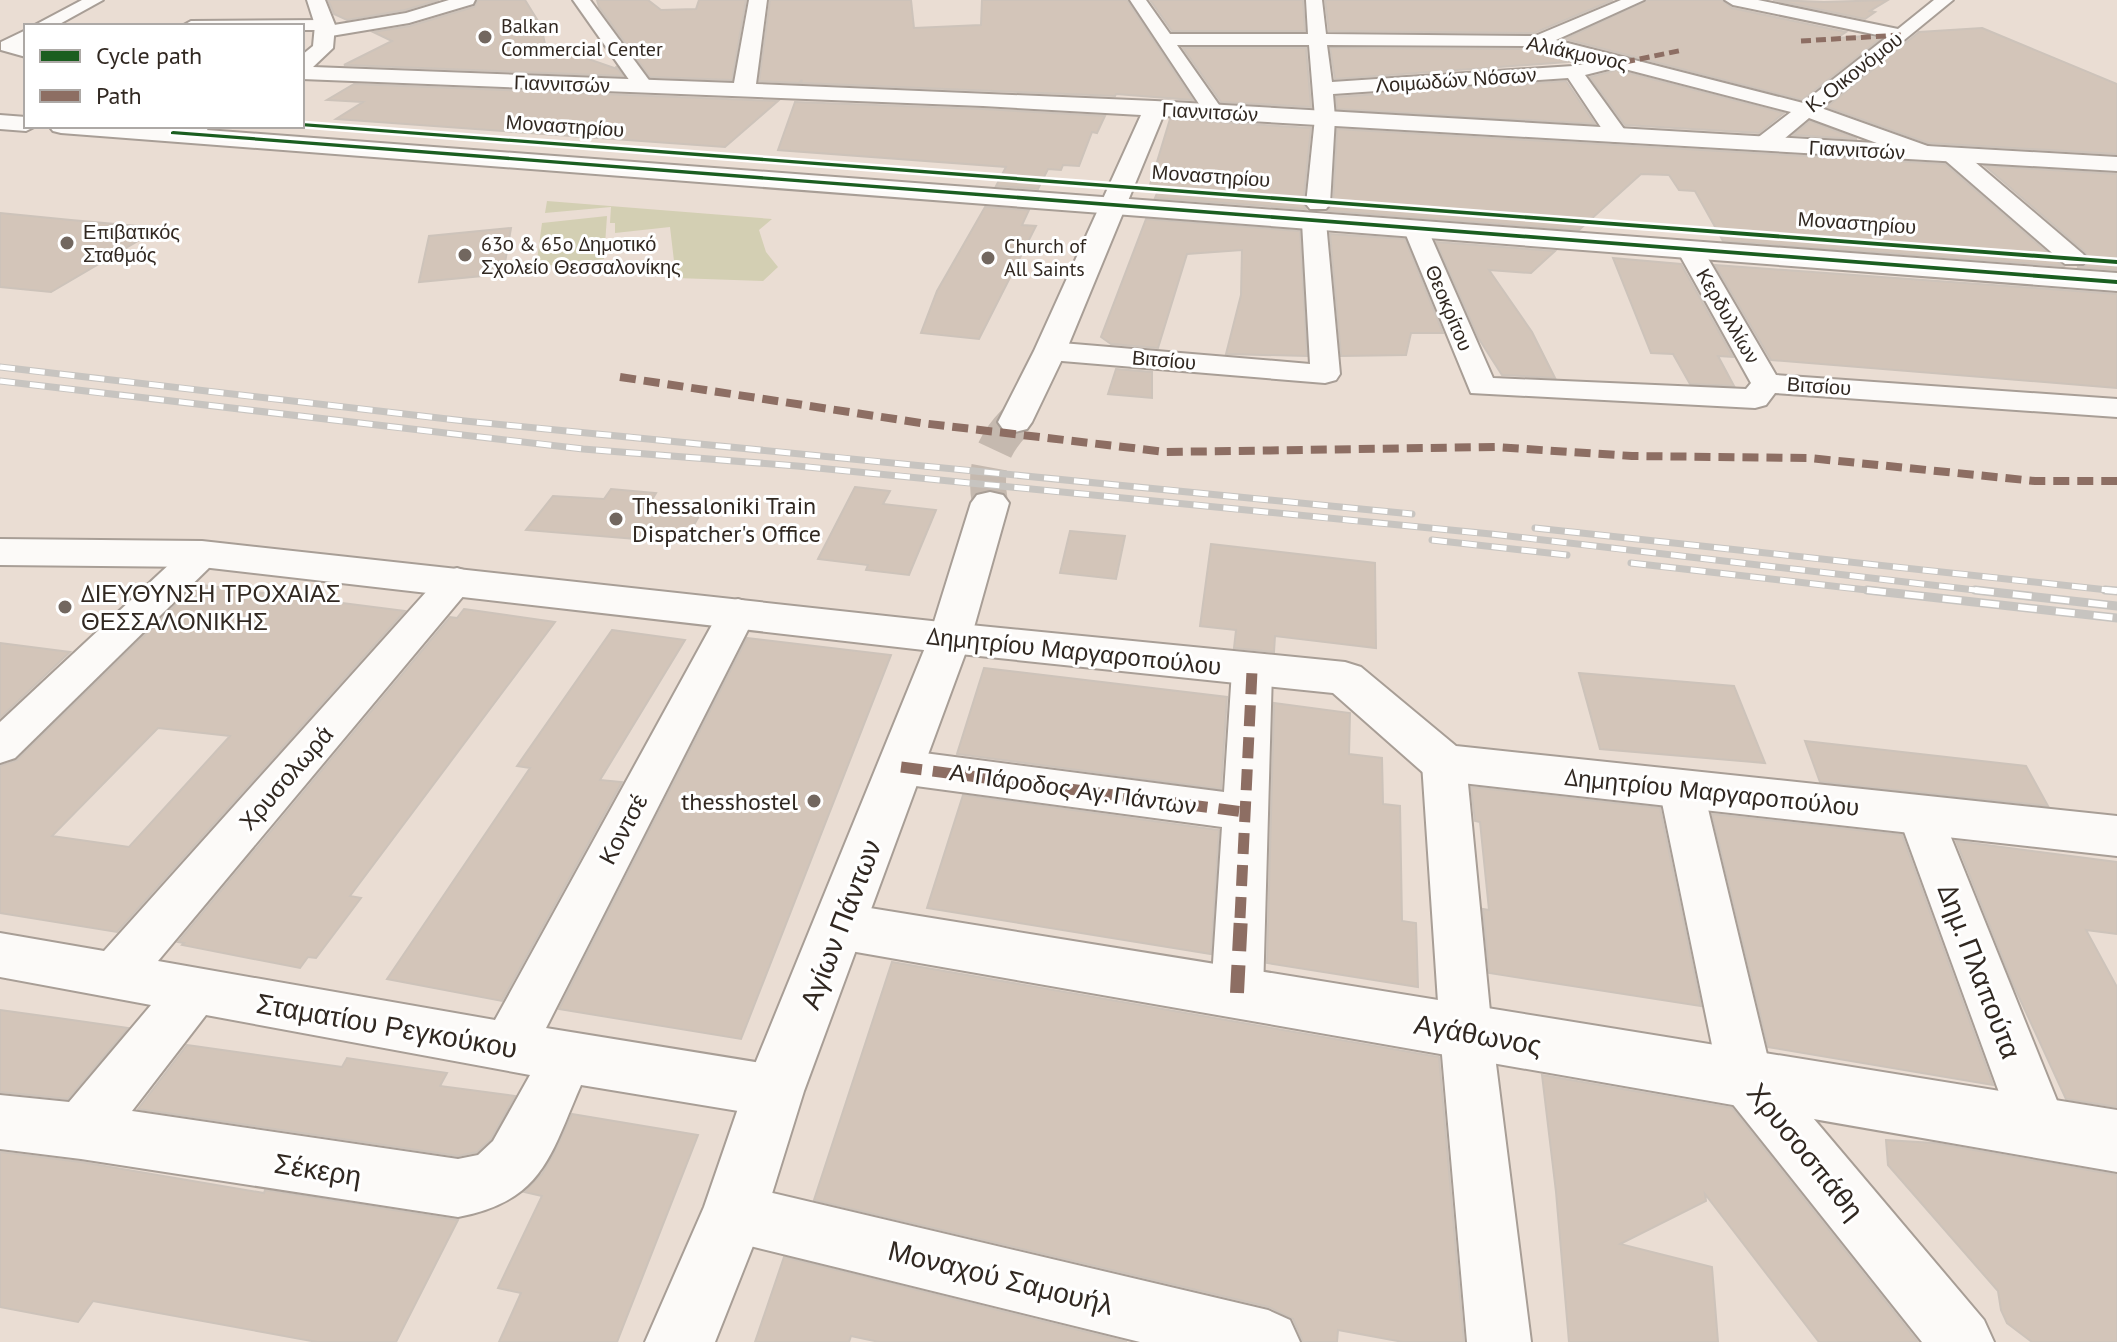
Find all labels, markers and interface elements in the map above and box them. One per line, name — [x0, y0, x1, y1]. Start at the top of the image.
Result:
place label: Balkan Commercial Center — [501, 13, 663, 62]
legend — [24, 24, 304, 128]
street label: Κ. Οικονόμου — [1800, 26, 1908, 118]
marker: Balkan Commercial Center — [476, 28, 494, 46]
street label: Αλιάκμονος — [1524, 30, 1630, 76]
text: Cycle path — [96, 40, 202, 71]
street label: Λοιμωδών Νόσων — [1375, 61, 1537, 99]
street label: Γιαννιτσών — [513, 69, 611, 99]
text: Path — [96, 80, 142, 111]
street label: Γιαννιτσών — [1161, 97, 1259, 127]
street label: Μοναστηρίου — [505, 109, 625, 143]
street label: Γιαννιτσών — [1808, 135, 1906, 165]
street label: Μοναστηρίου — [1151, 159, 1271, 193]
street label: Μοναστηρίου — [1797, 206, 1917, 240]
place label: Επιβατικός Σταθμός — [83, 219, 180, 268]
place label: 63ο & 65o Δημοτικό Σχολείο Θεσσαλονίκης — [481, 231, 681, 280]
place label: Church of All Saints — [1004, 233, 1088, 282]
marker: Επιβατικός Σταθμός — [58, 234, 76, 252]
marker: 63ο & 65o Δημοτικό Σχολείο Θεσσαλονίκης — [456, 246, 474, 264]
marker: Church of All Saints — [979, 249, 997, 267]
street label: Θεοκρίτου — [1419, 261, 1479, 355]
street label: Κερδυλλίων — [1690, 264, 1766, 368]
street label: Βιτσίου — [1131, 344, 1197, 376]
street label: Βιτσίου — [1786, 371, 1852, 401]
place label: Thessaloniki Train Dispatcher's Office — [632, 490, 821, 549]
marker: Thessaloniki Train Dispatcher's Office — [607, 510, 625, 528]
place label: ΔΙΕΥΘΥΝΣΗ ΤΡΟΧΑΙΑΣ ΘΕΣΣΑΛΟΝΙΚΗΣ — [81, 578, 341, 637]
marker: ΔΙΕΥΘΥΝΣΗ ΤΡΟΧΑΙΑΣ ΘΕΣΣΑΛΟΝΙΚΗΣ — [56, 598, 74, 616]
street label: Δημητρίου Μαργαροπούλου — [925, 620, 1223, 682]
street label: Χρυσολωρά — [232, 719, 340, 837]
street label: Α' Πάροδος Αγ. Πάντων — [948, 756, 1198, 822]
street label: Δημητρίου Μαργαροπούλου — [1563, 761, 1861, 823]
place label: thesshostel — [681, 786, 798, 817]
street label: Κοντσέ — [592, 788, 655, 870]
marker: thesshostel — [805, 792, 823, 810]
street label: Αγίων Πάντων — [791, 834, 889, 1014]
street label: Δημ. Πλαπούτα — [1930, 878, 2030, 1064]
street label: Σταματίου Ρεγκούκου — [254, 984, 520, 1066]
street label: Αγάθωνος — [1411, 1005, 1545, 1063]
street label: Χρυσοσπάθη — [1739, 1075, 1873, 1227]
street label: Σέκερη — [272, 1144, 364, 1194]
street label: Μοναχού Σαμουήλ — [885, 1231, 1117, 1323]

